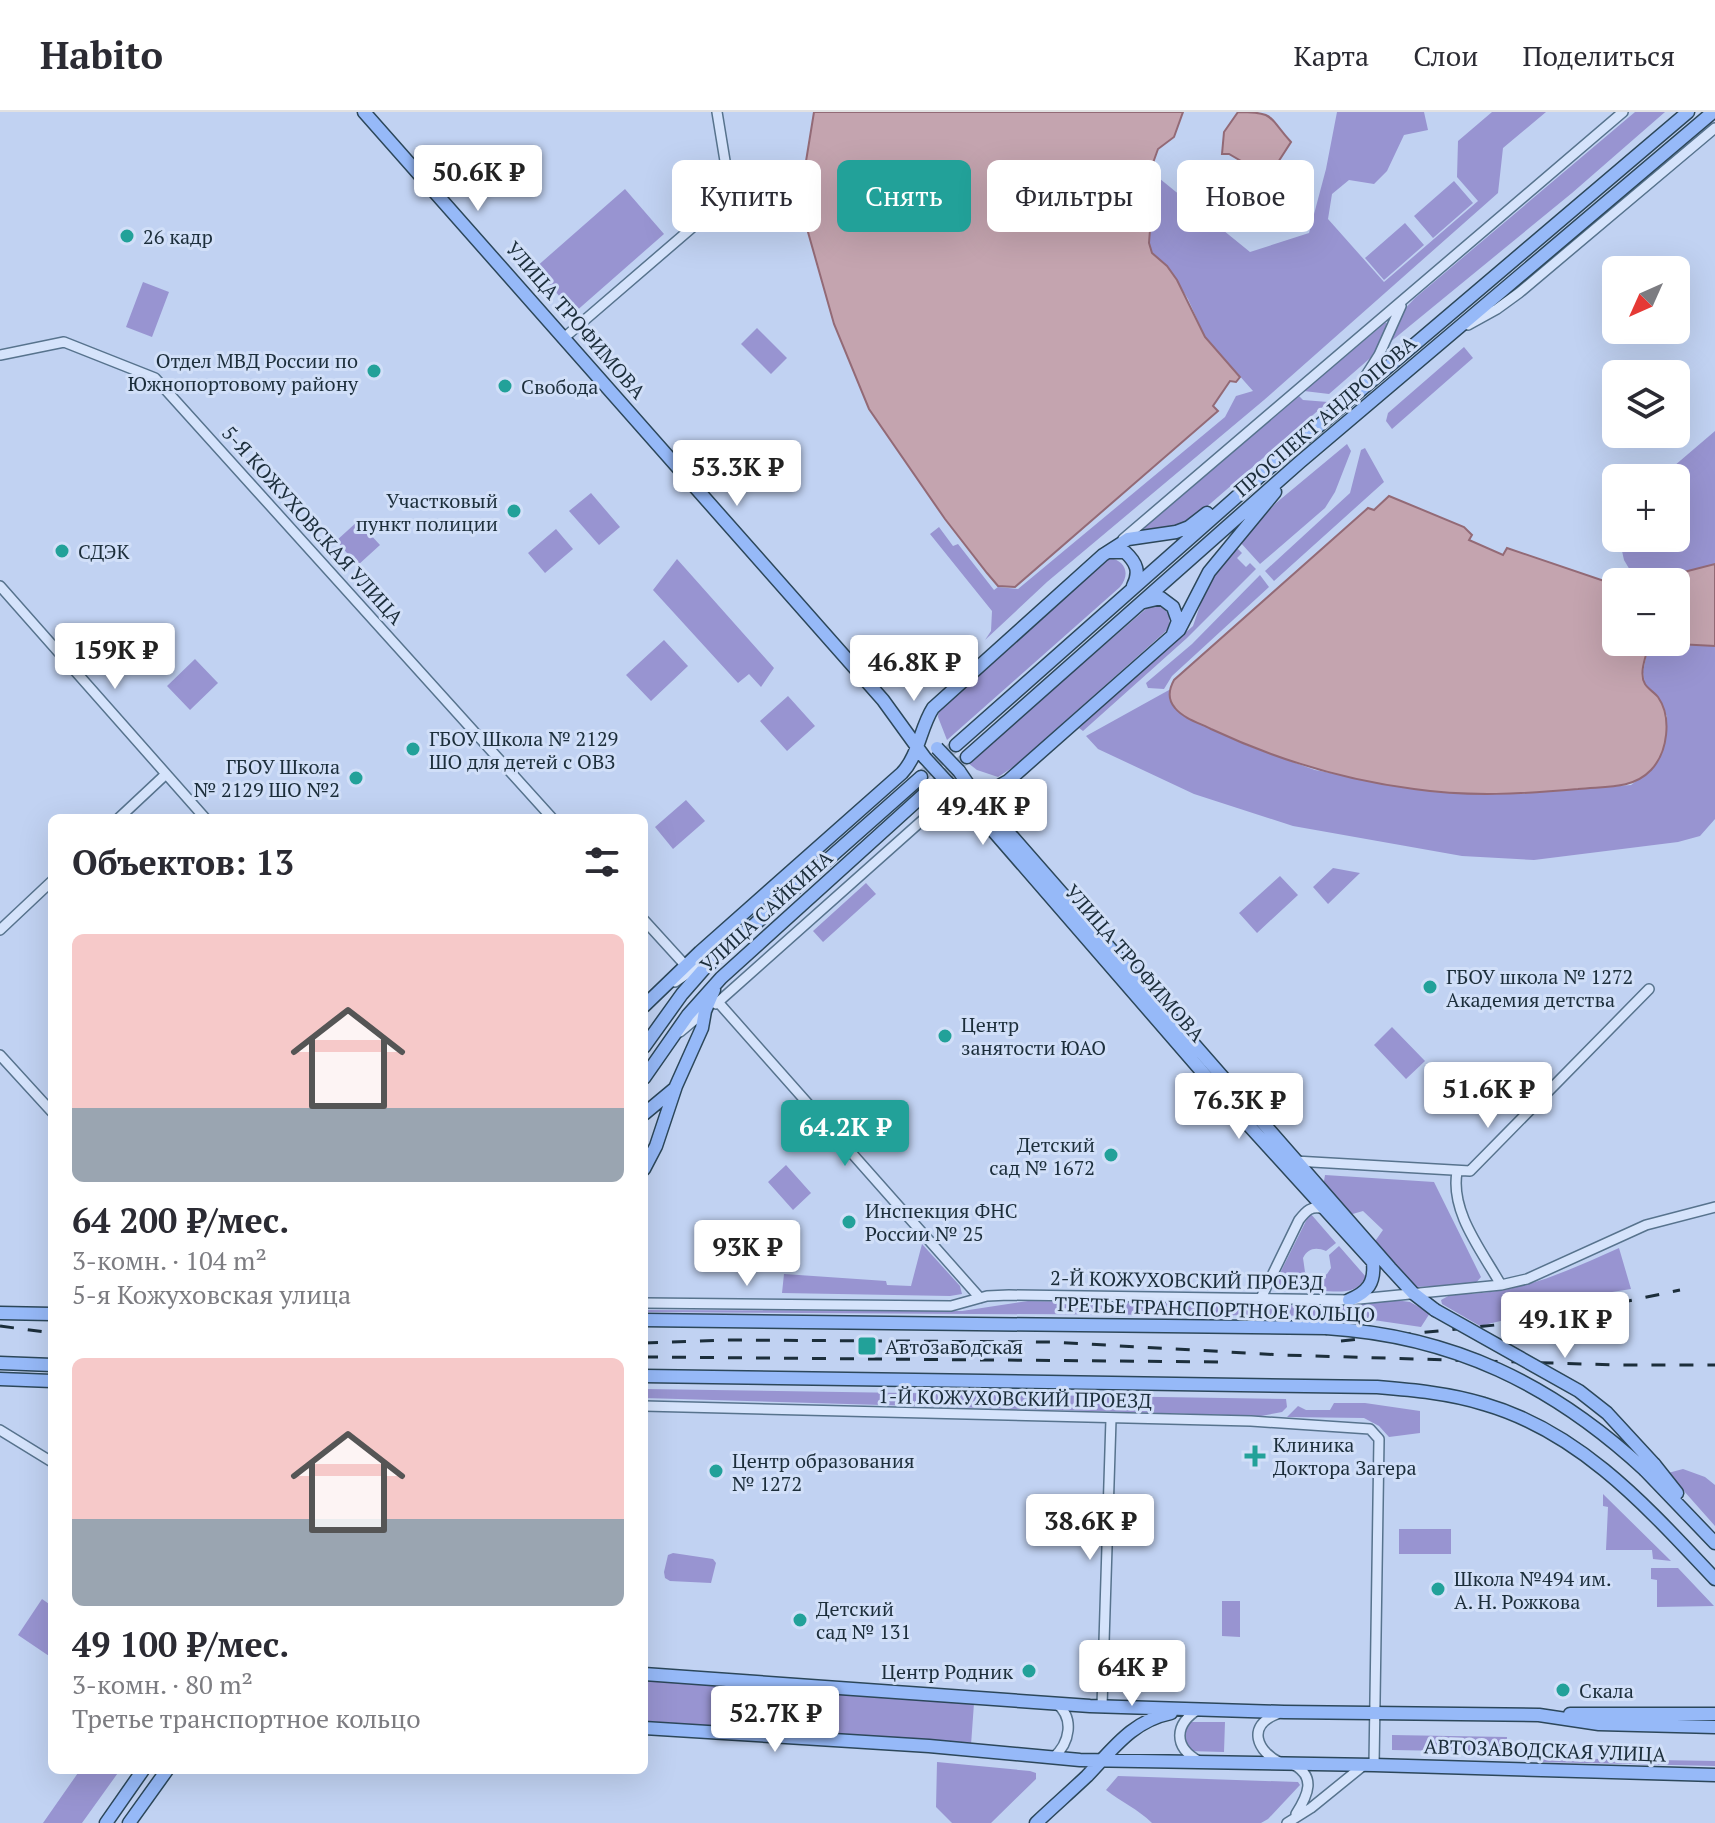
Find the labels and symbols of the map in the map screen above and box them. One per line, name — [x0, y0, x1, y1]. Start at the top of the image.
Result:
pin: 50.6K ₽ — [404, 145, 552, 213]
place label: 26 кадр — [143, 223, 213, 250]
marker: 26 кадр — [118, 227, 136, 245]
street label: УЛИЦА ТРОФИМОВА — [500, 235, 652, 405]
north arrow — [1602, 256, 1690, 344]
street label: ПРОСПЕКТ АНДРОПОВА — [1228, 329, 1422, 503]
place label: Отдел МВД России по Южнопортовому району — [128, 347, 359, 397]
marker: Отдел МВД России по Южнопортовому району — [365, 362, 383, 380]
place label: Свобода — [521, 373, 598, 400]
marker: Свобода — [496, 377, 514, 395]
street label: 5-Я КОЖУХОВСКАЯ УЛИЦА — [216, 420, 410, 630]
pin: 53.3K ₽ — [663, 440, 811, 508]
place label: Участковый пункт полиции — [356, 487, 498, 537]
marker: Участковый пункт полиции — [505, 502, 523, 520]
place label: СДЭК — [78, 538, 129, 565]
marker: СДЭК — [53, 542, 71, 560]
pin: 159K ₽ — [50, 623, 180, 691]
pin: 46.8K ₽ — [840, 635, 988, 703]
place label: ГБОУ Школа № 2129 ШО для детей с ОВЗ — [429, 725, 618, 775]
marker: ГБОУ Школа № 2129 ШО для детей с ОВЗ — [404, 740, 422, 758]
place label: ГБОУ Школа № 2129 ШО №2 — [194, 753, 340, 803]
marker: ГБОУ Школа № 2129 ШО №2 — [347, 769, 365, 787]
pin: 49.4K ₽ — [909, 779, 1057, 847]
street label: УЛИЦА САЙКИНА — [694, 844, 838, 978]
street label: УЛИЦА ТРОФИМОВА — [1059, 878, 1211, 1048]
place label: ГБОУ школа № 1272 Академия детства — [1446, 963, 1633, 1013]
marker: ГБОУ школа № 1272 Академия детства — [1421, 978, 1439, 996]
place label: Центр занятости ЮАО — [961, 1011, 1106, 1061]
marker: Центр занятости ЮАО — [936, 1027, 954, 1045]
pin: 51.6K ₽ — [1414, 1062, 1562, 1130]
pin: 76.3K ₽ — [1165, 1073, 1313, 1141]
pin: 64.2K ₽ — [771, 1100, 919, 1168]
place label: Детский сад № 1672 — [989, 1131, 1095, 1181]
marker: Детский сад № 1672 — [1102, 1146, 1120, 1164]
place label: Инспекция ФНС России № 25 — [865, 1197, 1018, 1247]
marker: Инспекция ФНС России № 25 — [840, 1213, 858, 1231]
pin: 93K ₽ — [691, 1220, 803, 1288]
street label: 2-Й КОЖУХОВСКИЙ ПРОЕЗД — [1050, 1264, 1324, 1296]
street label: ТРЕТЬЕ ТРАНСПОРТНОЕ КОЛЬЦО — [1054, 1290, 1376, 1328]
pin: 49.1K ₽ — [1491, 1292, 1639, 1360]
place label: Автозаводская — [885, 1333, 1023, 1360]
marker: Автозаводская — [856, 1335, 878, 1357]
street label: 1-Й КОЖУХОВСКИЙ ПРОЕЗД — [878, 1382, 1152, 1414]
place label: Клиника Доктора Загера — [1273, 1431, 1417, 1481]
marker: Клиника Доктора Загера — [1244, 1445, 1266, 1467]
place label: Центр образования № 1272 — [732, 1447, 915, 1497]
marker: Центр образования № 1272 — [707, 1462, 725, 1480]
pin: 38.6K ₽ — [1016, 1494, 1164, 1562]
place label: Школа №494 им. А. Н. Рожкова — [1454, 1565, 1611, 1615]
marker: Школа №494 им. А. Н. Рожкова — [1429, 1580, 1447, 1598]
place label: Детский сад № 131 — [816, 1595, 911, 1645]
marker: Детский сад № 131 — [791, 1611, 809, 1629]
pin: 64K ₽ — [1076, 1640, 1188, 1708]
place label: Центр Родник — [881, 1658, 1013, 1685]
marker: Центр Родник — [1020, 1662, 1038, 1680]
place label: Скала — [1579, 1677, 1634, 1704]
marker: Скала — [1554, 1681, 1572, 1699]
pin: 52.7K ₽ — [701, 1686, 849, 1754]
street label: АВТОЗАВОДСКАЯ УЛИЦА — [1423, 1732, 1667, 1768]

